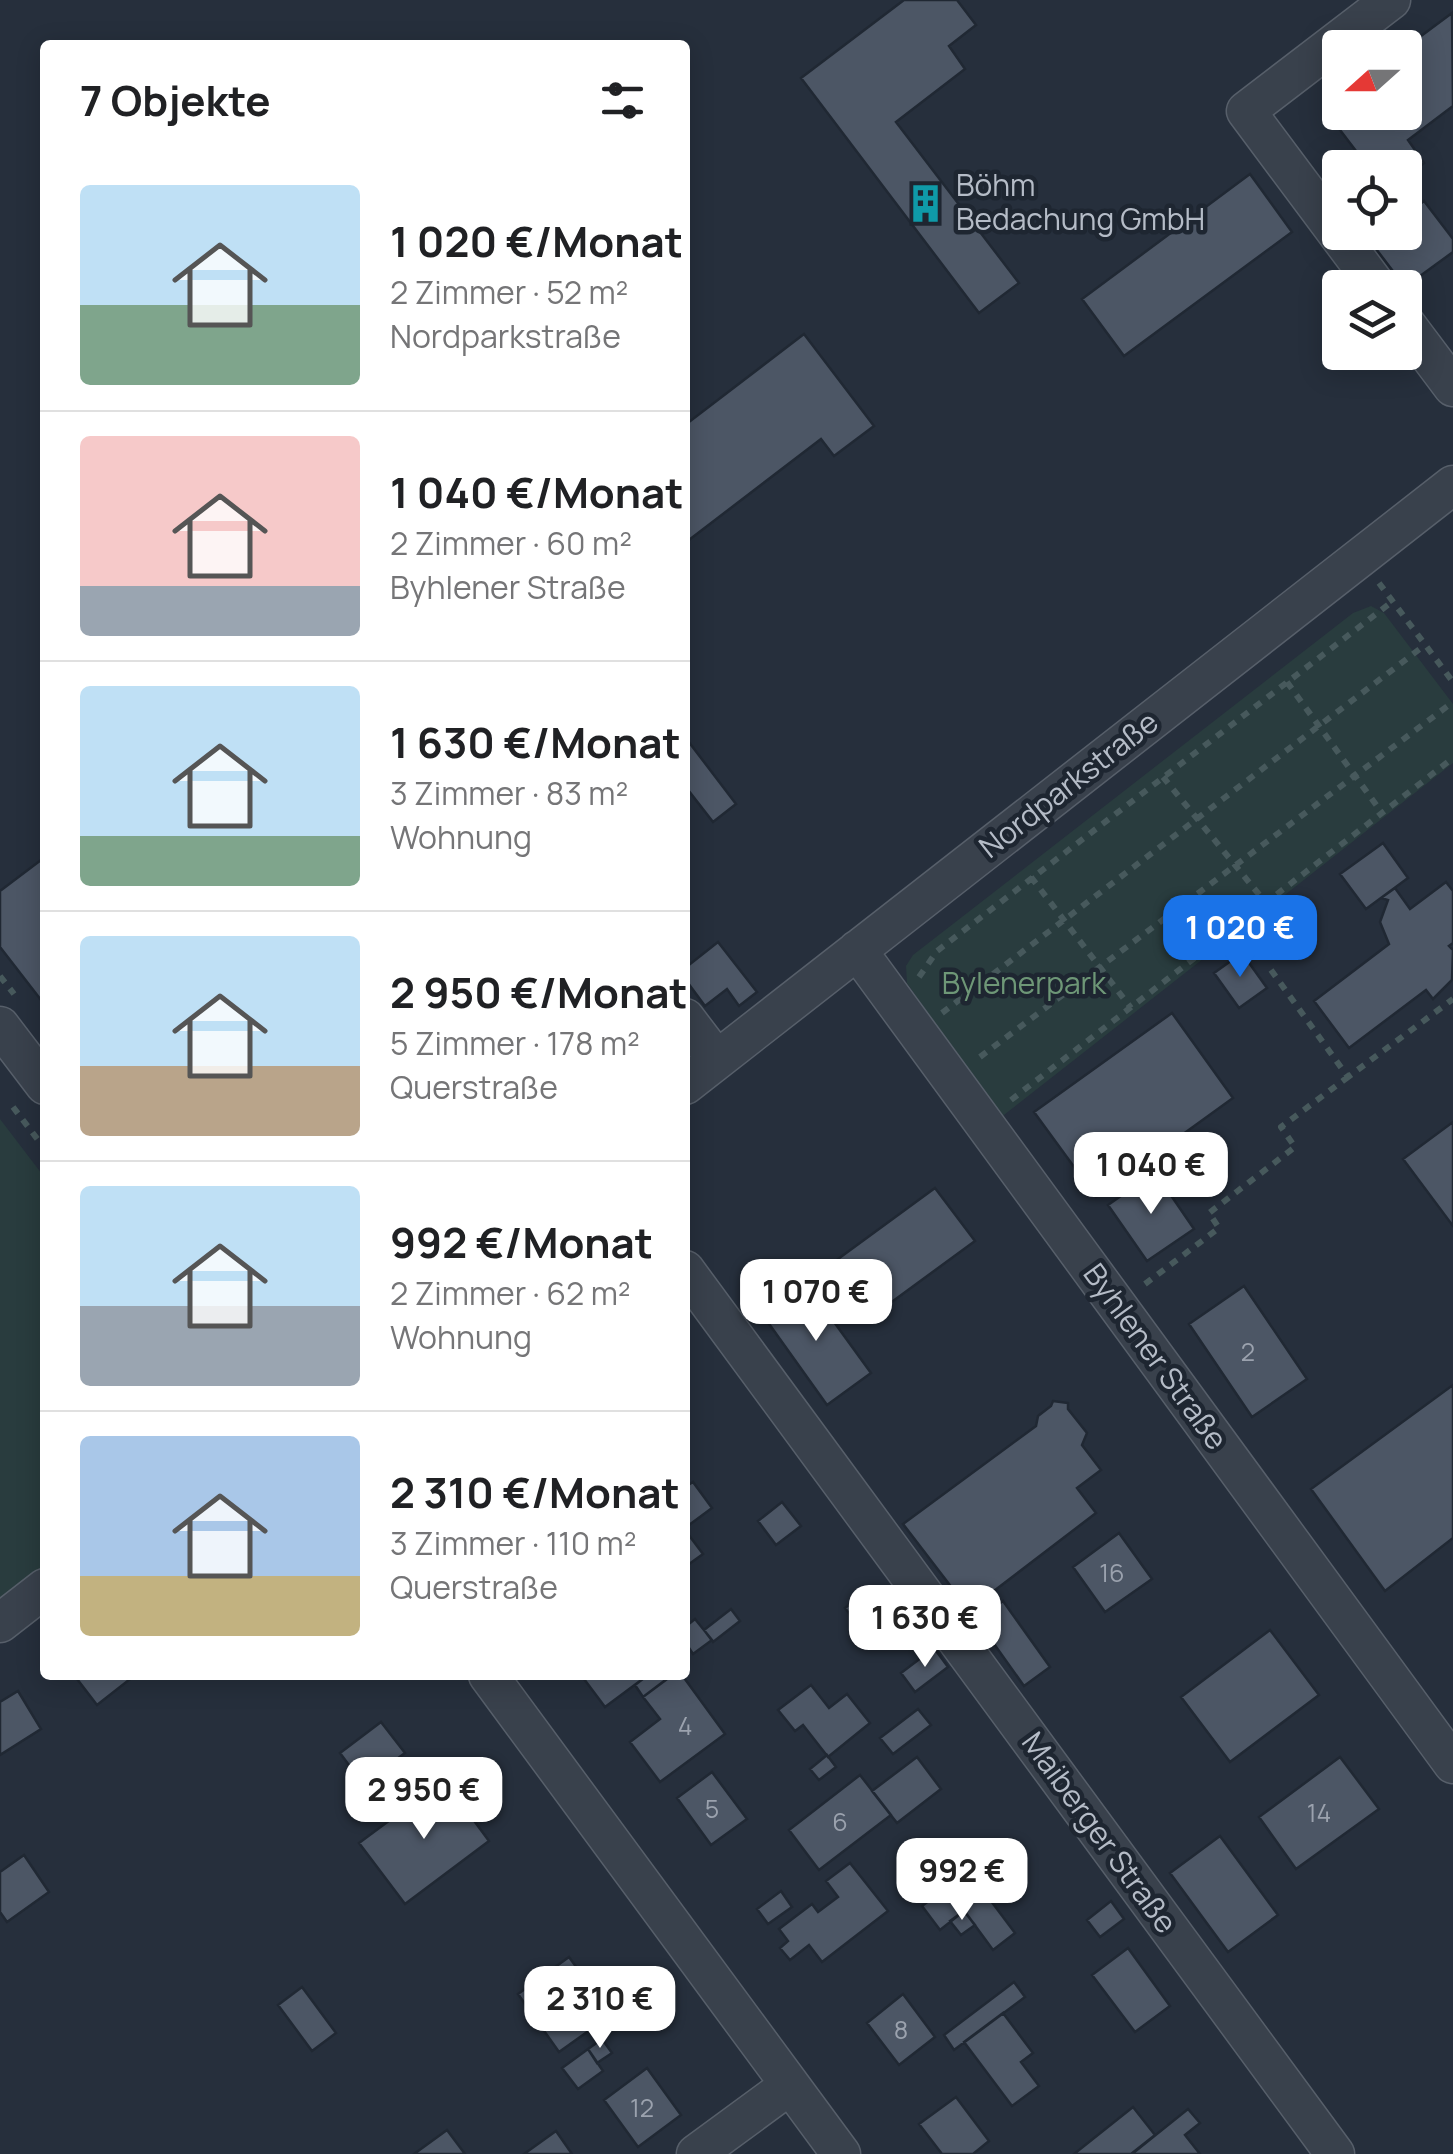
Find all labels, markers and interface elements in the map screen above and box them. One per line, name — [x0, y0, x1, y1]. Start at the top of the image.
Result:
north arrow — [1322, 30, 1422, 130]
map controls — [1322, 30, 1422, 370]
text: 7 Objekte — [80, 71, 270, 129]
icon: filters — [595, 73, 650, 128]
button: locate — [1322, 150, 1422, 250]
place label: Böhm Bedachung GmbH — [956, 164, 1205, 239]
building icon: Böhm Bedachung GmbH — [905, 182, 947, 224]
text: 1 020 €/Monat — [390, 212, 683, 270]
icon: home — [160, 225, 280, 345]
text: 2 Zimmer · 52 m² — [390, 270, 628, 314]
button: layers — [1322, 270, 1422, 370]
text: Nordparkstraße — [390, 314, 621, 358]
text: 1 040 €/Monat — [390, 463, 683, 521]
icon: home — [160, 476, 280, 596]
text: 2 Zimmer · 60 m² — [390, 521, 632, 565]
text: Byhlener Straße — [390, 565, 626, 609]
street label: Nordparkstraße — [970, 701, 1166, 867]
text: 1 630 €/Monat — [390, 713, 681, 771]
icon: home — [160, 726, 280, 846]
text: 3 Zimmer · 83 m² — [390, 771, 628, 815]
text: Wohnung — [390, 815, 532, 859]
pin: 1 020 € — [1148, 895, 1332, 980]
text: 1 020 € — [1185, 905, 1295, 949]
park label: Bylenerpark — [942, 962, 1107, 1003]
text: 2 950 €/Monat — [390, 963, 688, 1021]
icon: home — [160, 976, 280, 1096]
text: 5 Zimmer · 178 m² — [390, 1021, 640, 1065]
text: Querstraße — [390, 1065, 558, 1109]
pin: 1 040 € — [1059, 1132, 1243, 1217]
text: 1 040 € — [1096, 1142, 1206, 1186]
text: 992 €/Monat — [390, 1213, 653, 1271]
icon: home — [160, 1226, 280, 1346]
street label: Byhlener Straße — [1075, 1255, 1238, 1458]
pin: 1 070 € — [724, 1259, 908, 1344]
text: 1 070 € — [762, 1269, 870, 1313]
text: 2 Zimmer · 62 m² — [390, 1271, 631, 1315]
text: Wohnung — [390, 1315, 532, 1359]
house number: 2 — [1241, 1334, 1255, 1369]
text: 2 310 €/Monat — [390, 1463, 680, 1521]
icon: home — [160, 1476, 280, 1596]
text: 3 Zimmer · 110 m² — [390, 1521, 637, 1565]
house number: 16 — [1099, 1555, 1125, 1590]
text: Querstraße — [390, 1565, 558, 1609]
pin: 1 630 € — [833, 1585, 1017, 1670]
text: 1 630 € — [871, 1595, 979, 1639]
house number: 4 — [678, 1708, 692, 1743]
street label: Maiberger Straße — [1013, 1723, 1187, 1941]
pin: 2 950 € — [332, 1757, 516, 1842]
text: 2 950 € — [367, 1767, 481, 1811]
house number: 5 — [705, 1791, 719, 1826]
house number: 14 — [1307, 1795, 1331, 1830]
house number: 6 — [832, 1804, 848, 1839]
pin: 992 € — [892, 1838, 1032, 1923]
text: 992 € — [918, 1848, 1006, 1892]
pin: 2 310 € — [508, 1966, 692, 2051]
text: 2 310 € — [546, 1976, 654, 2020]
house number: 8 — [894, 2012, 908, 2047]
house number: 12 — [630, 2090, 654, 2125]

